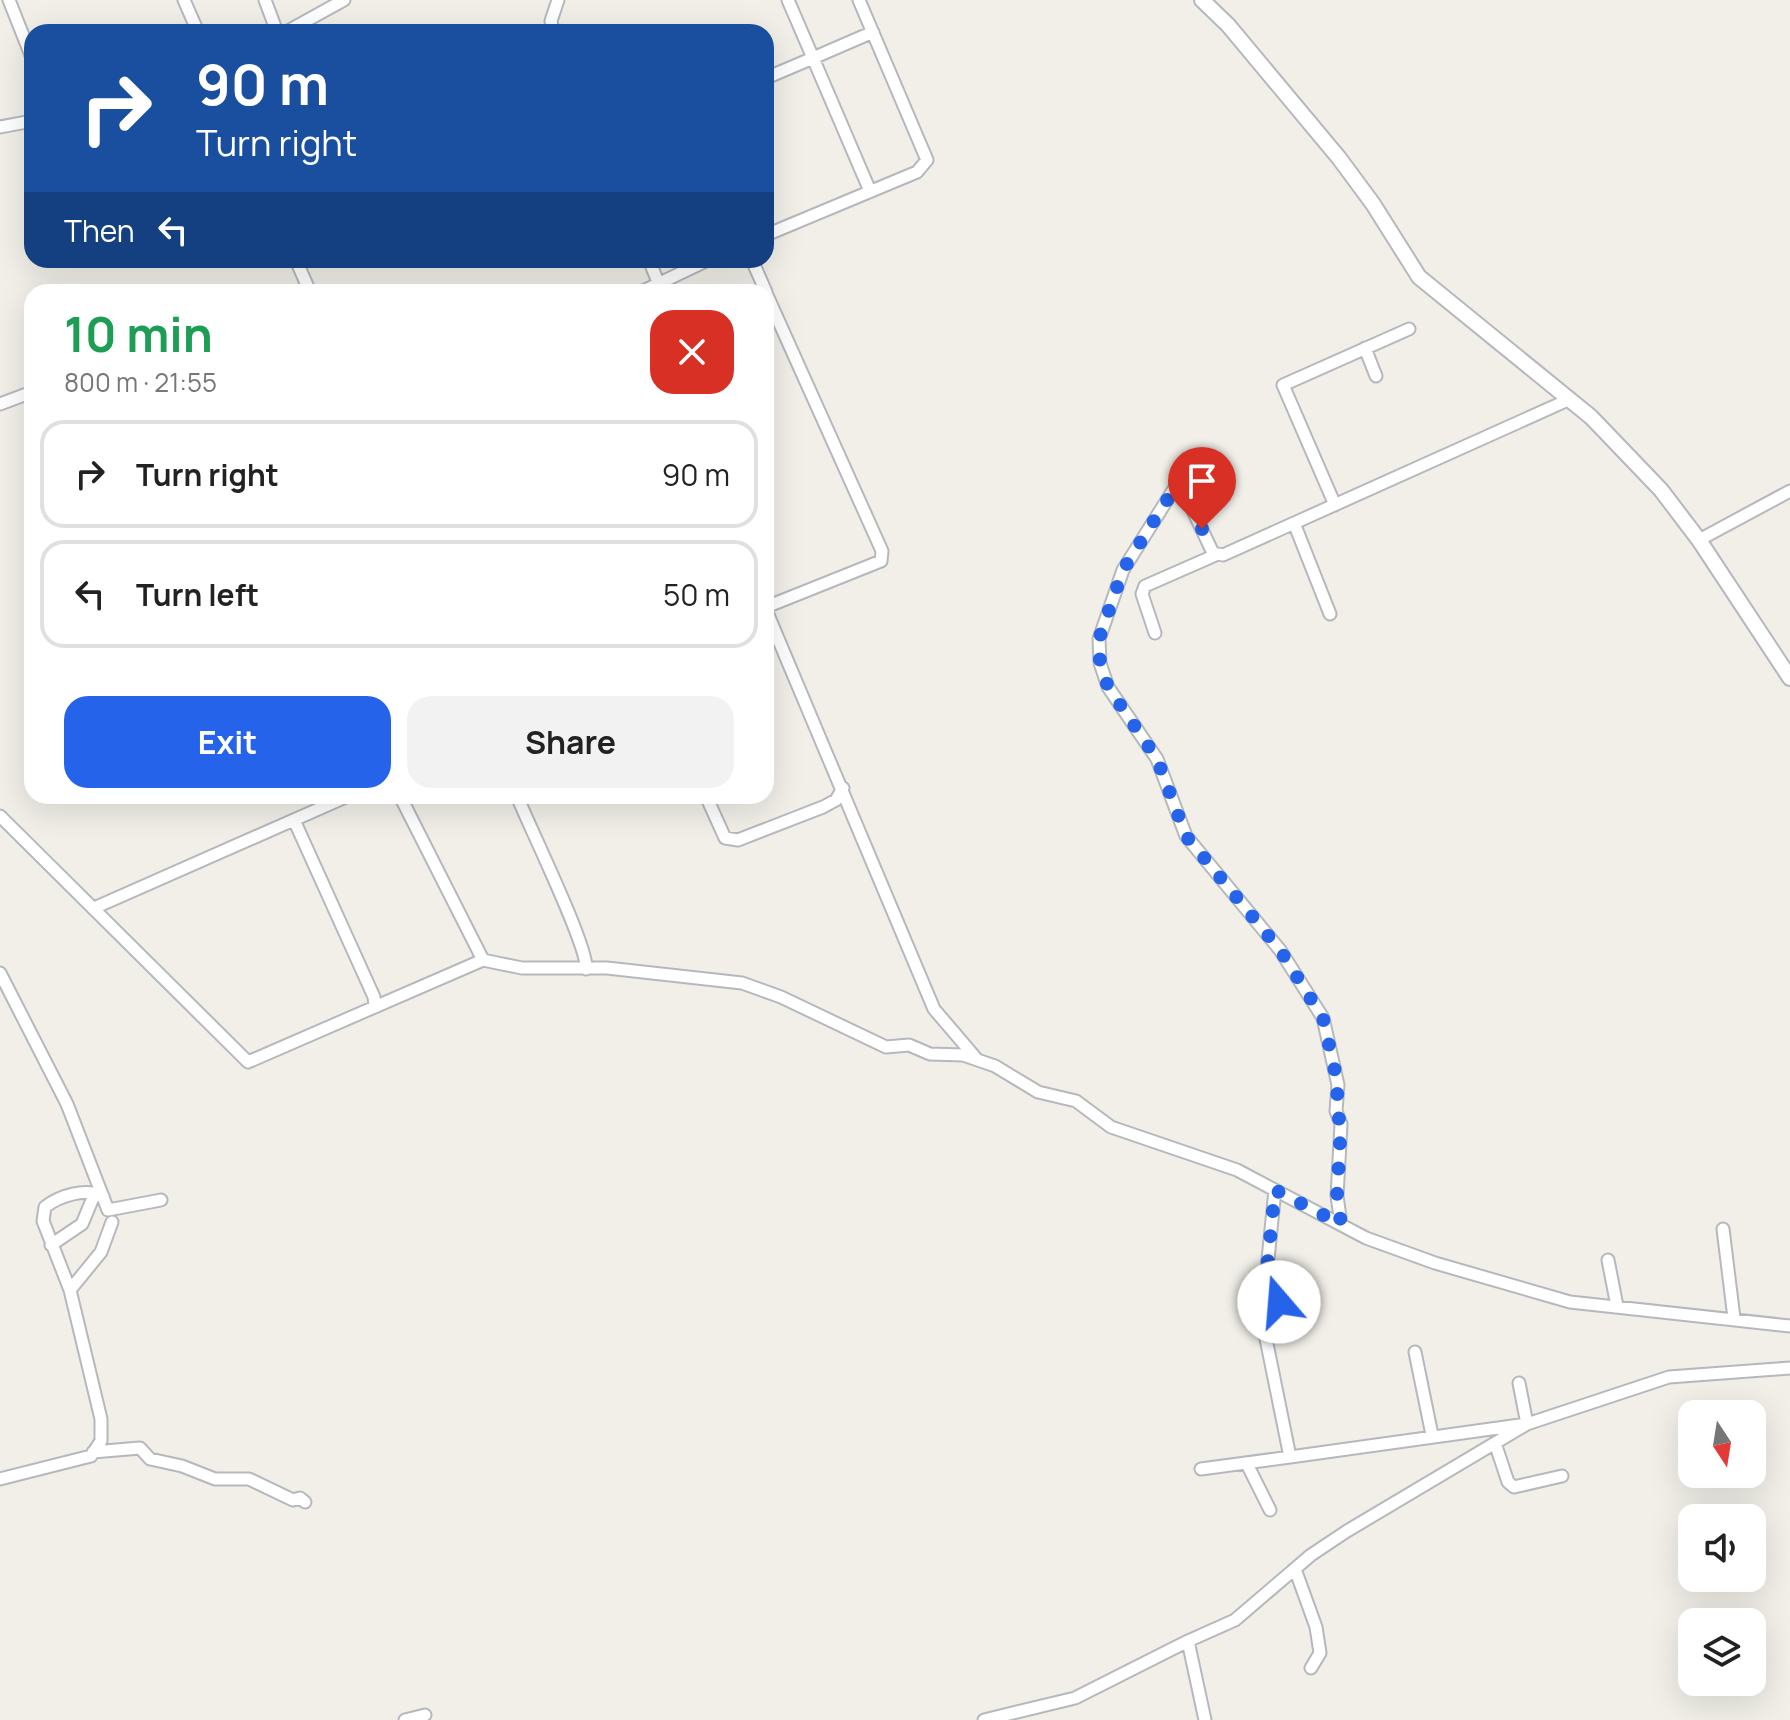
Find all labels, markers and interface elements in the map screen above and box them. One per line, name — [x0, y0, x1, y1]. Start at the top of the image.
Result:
text: 90 m — [196, 45, 329, 122]
icon: right — [64, 56, 168, 160]
text: Turn right — [196, 118, 357, 167]
icon: left — [151, 208, 195, 252]
text: Then — [64, 210, 135, 251]
text: 10 min — [64, 301, 213, 366]
button: close — [650, 310, 734, 394]
text: 800 m · 21:55 — [64, 364, 217, 400]
pin — [1168, 447, 1236, 529]
icon: right — [68, 452, 112, 496]
text: Turn right — [136, 454, 279, 495]
text: 90 m — [662, 454, 730, 495]
icon: arrive — [1180, 459, 1224, 503]
icon: left — [68, 572, 112, 616]
text: Turn left — [136, 574, 259, 615]
text: 50 m — [663, 574, 730, 615]
button: Exit — [64, 696, 391, 788]
button: Share — [407, 696, 734, 788]
position arrow — [1237, 1260, 1321, 1344]
north arrow — [1678, 1400, 1766, 1488]
map controls — [1678, 1400, 1766, 1696]
button: sound — [1678, 1504, 1766, 1592]
button: layers — [1678, 1608, 1766, 1696]

